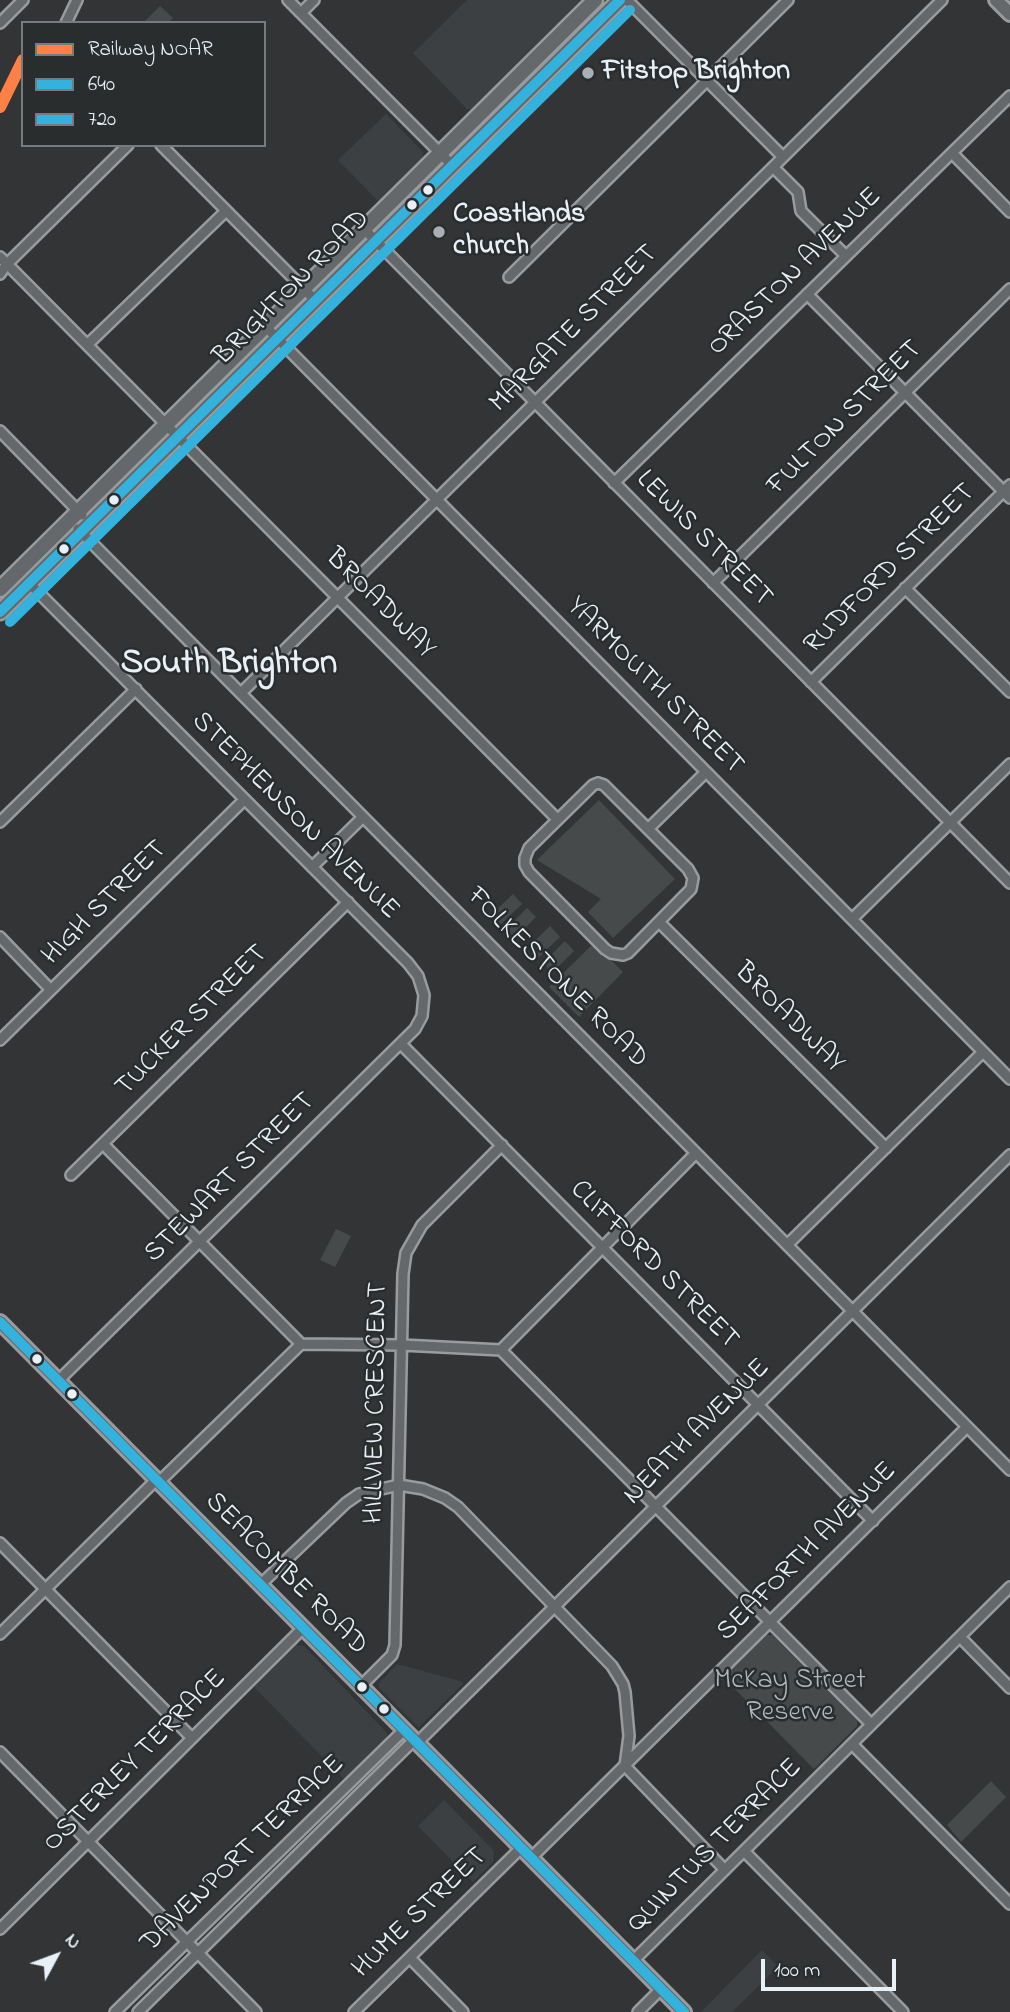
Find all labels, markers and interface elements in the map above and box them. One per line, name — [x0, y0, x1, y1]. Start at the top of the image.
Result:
legend — [21, 21, 266, 147]
text: Railway NOAR — [88, 35, 213, 65]
place label: Fitstop Brighton — [602, 56, 790, 90]
marker: Fitstop Brighton — [580, 65, 596, 81]
text: 640 — [88, 70, 115, 100]
text: 720 — [88, 105, 116, 135]
street label: ORASTON AVENUE — [702, 181, 890, 365]
unlabelled marker — [421, 183, 435, 197]
unlabelled marker — [405, 198, 419, 212]
place label: Coastlands church — [453, 199, 585, 265]
street label: BRIGHTON ROAD — [208, 204, 378, 374]
marker: Coastlands church — [431, 224, 447, 240]
street label: MARGATE STREET — [484, 239, 666, 421]
street label: FULTON STREET — [761, 334, 931, 504]
street label: LEWIS STREET — [627, 464, 779, 616]
street label: RUDFORD STREET — [798, 477, 984, 663]
unlabelled marker — [107, 493, 121, 507]
unlabelled marker — [57, 542, 71, 556]
street label: BROADWAY — [317, 543, 441, 667]
street label: YARMOUTH STREET — [558, 591, 750, 783]
district label: South Brighton — [121, 645, 337, 687]
street label: STEPHENSON AVENUE — [183, 706, 405, 928]
street label: HIGH STREET — [36, 834, 176, 974]
street label: FOLKESTONE ROAD — [458, 881, 654, 1077]
street label: TUCKER STREET — [110, 939, 276, 1105]
street label: BROADWAY — [726, 957, 850, 1081]
street label: STEWART STREET — [139, 1087, 323, 1271]
street label: CLIFFORD STREET — [561, 1174, 745, 1358]
street label: HILLVIEW CRESCENT — [359, 1282, 397, 1524]
unlabelled marker — [30, 1352, 44, 1366]
street label: NEATH AVENUE — [618, 1353, 778, 1513]
unlabelled marker — [65, 1387, 79, 1401]
street label: SEAFORTH AVENUE — [711, 1456, 905, 1650]
street label: SEACOMBE ROAD — [196, 1486, 374, 1664]
street label: OSTERLEY TERRACE — [37, 1663, 235, 1861]
park label: McKay Street Reserve — [714, 1665, 866, 1731]
unlabelled marker — [355, 1680, 369, 1694]
unlabelled marker — [377, 1702, 391, 1716]
street label: DAVENPORT TERRACE — [135, 1749, 353, 1961]
street label: QUINTUS TERRACE — [622, 1753, 810, 1941]
street label: HUME STREET — [347, 1841, 495, 1987]
north arrow — [21, 1921, 91, 1991]
text: N — [58, 1928, 87, 1956]
scale bar — [765, 1946, 900, 1990]
text: 100 m — [774, 1956, 820, 1986]

